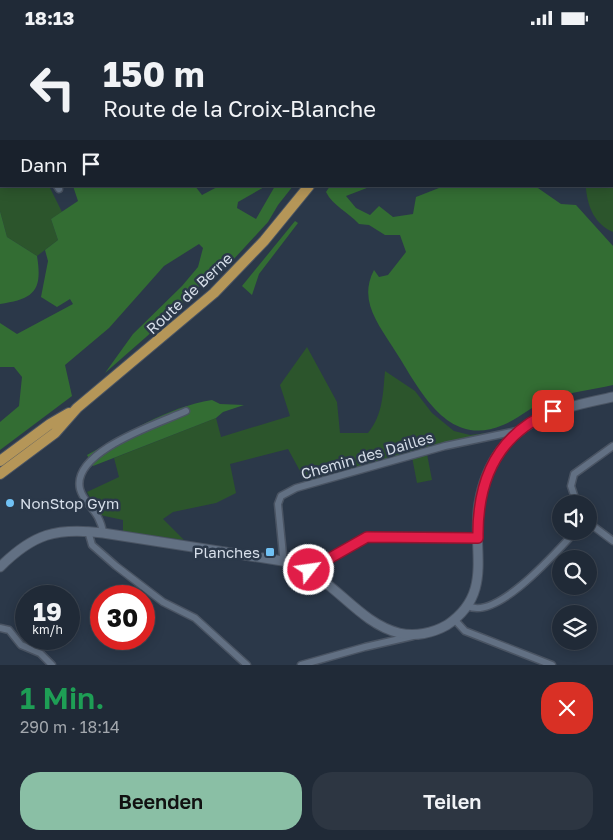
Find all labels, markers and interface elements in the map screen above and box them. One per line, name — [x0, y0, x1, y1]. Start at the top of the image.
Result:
text: 18:13 — [25, 6, 74, 29]
text: 150 m — [103, 53, 205, 95]
icon: left — [20, 55, 85, 120]
text: Route de la Croix-Blanche — [103, 95, 376, 122]
icon: arrive — [77, 150, 105, 178]
text: Dann — [20, 153, 67, 176]
street label: Route de Berne — [142, 248, 236, 337]
pin — [532, 390, 574, 432]
icon: arrive — [539, 397, 567, 425]
street label: Chemin des Dailles — [299, 427, 435, 483]
place label: NonStop Gym — [20, 494, 119, 512]
map controls — [552, 495, 597, 650]
button: sound — [552, 495, 597, 540]
marker: NonStop Gym — [4, 497, 16, 509]
place label: Planches — [194, 543, 260, 561]
position arrow — [282, 543, 334, 595]
marker: Planches — [264, 546, 276, 558]
button: search — [552, 550, 597, 595]
speed limit sign: 30 — [90, 585, 155, 650]
text: 19 — [33, 596, 62, 627]
button: layers — [552, 605, 597, 650]
text: km/h — [32, 622, 63, 637]
text: 1 Min. — [20, 680, 105, 716]
button: close — [541, 682, 593, 734]
text: 290 m · 18:14 — [20, 717, 120, 737]
button: Beenden — [20, 772, 302, 830]
button: Teilen — [312, 772, 593, 830]

